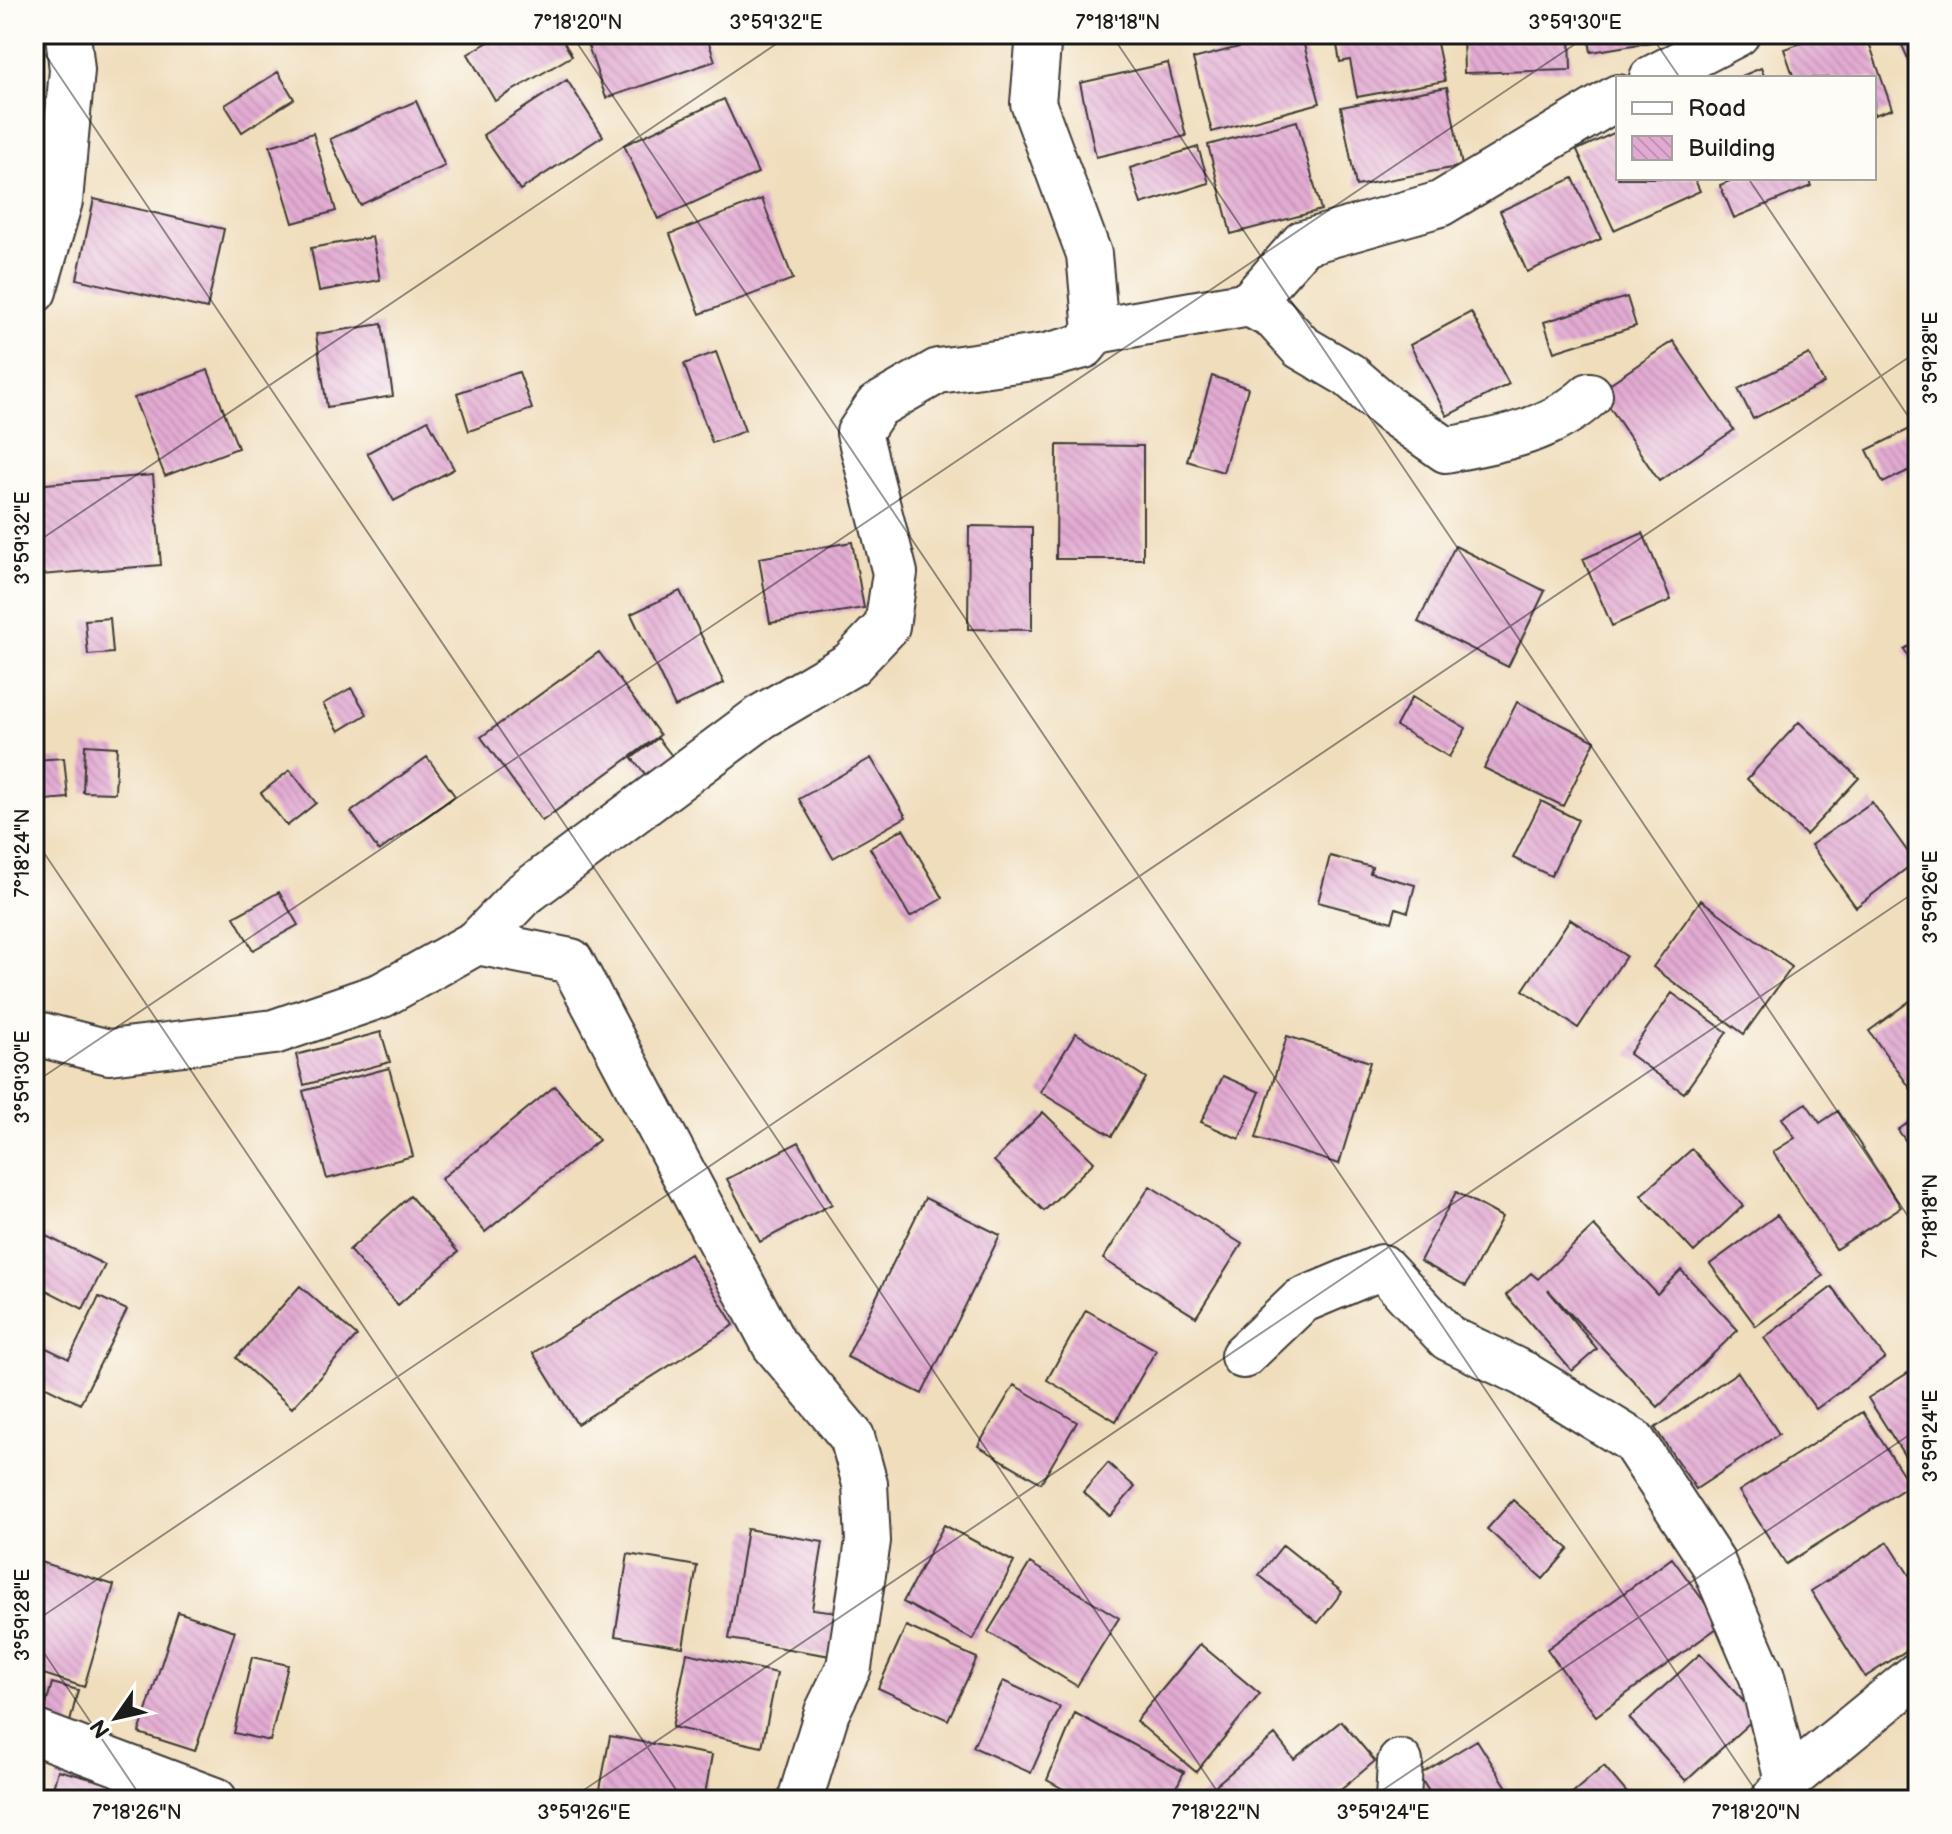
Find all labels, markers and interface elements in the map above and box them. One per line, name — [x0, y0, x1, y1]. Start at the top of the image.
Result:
text: 7°18'20"N — [534, 11, 622, 35]
text: 3°59'32"E — [729, 11, 823, 35]
text: 7°18'18"N — [1076, 11, 1160, 35]
text: 3°59'30"E — [1528, 11, 1622, 35]
legend — [1616, 76, 1876, 180]
text: Road — [1688, 94, 1746, 123]
text: Building — [1688, 134, 1775, 163]
text: 3°59'28"E — [1919, 312, 1943, 404]
text: 3°59'32"E — [11, 491, 35, 585]
text: 7°18'24"N — [11, 808, 35, 898]
text: 3°59'26"E — [1919, 850, 1943, 944]
text: 3°59'30"E — [11, 1030, 35, 1124]
text: 7°18'18"N — [1919, 1174, 1943, 1258]
text: 3°59'24"E — [1919, 1390, 1943, 1482]
text: 3°59'28"E — [11, 1569, 35, 1661]
north arrow — [76, 1678, 156, 1758]
text: N — [85, 1714, 116, 1743]
text: 7°18'26"N — [92, 1801, 182, 1825]
text: 3°59'26"E — [537, 1801, 631, 1825]
text: 7°18'22"N — [1171, 1801, 1261, 1825]
text: 3°59'24"E — [1337, 1801, 1429, 1825]
text: 7°18'20"N — [1712, 1801, 1800, 1825]

